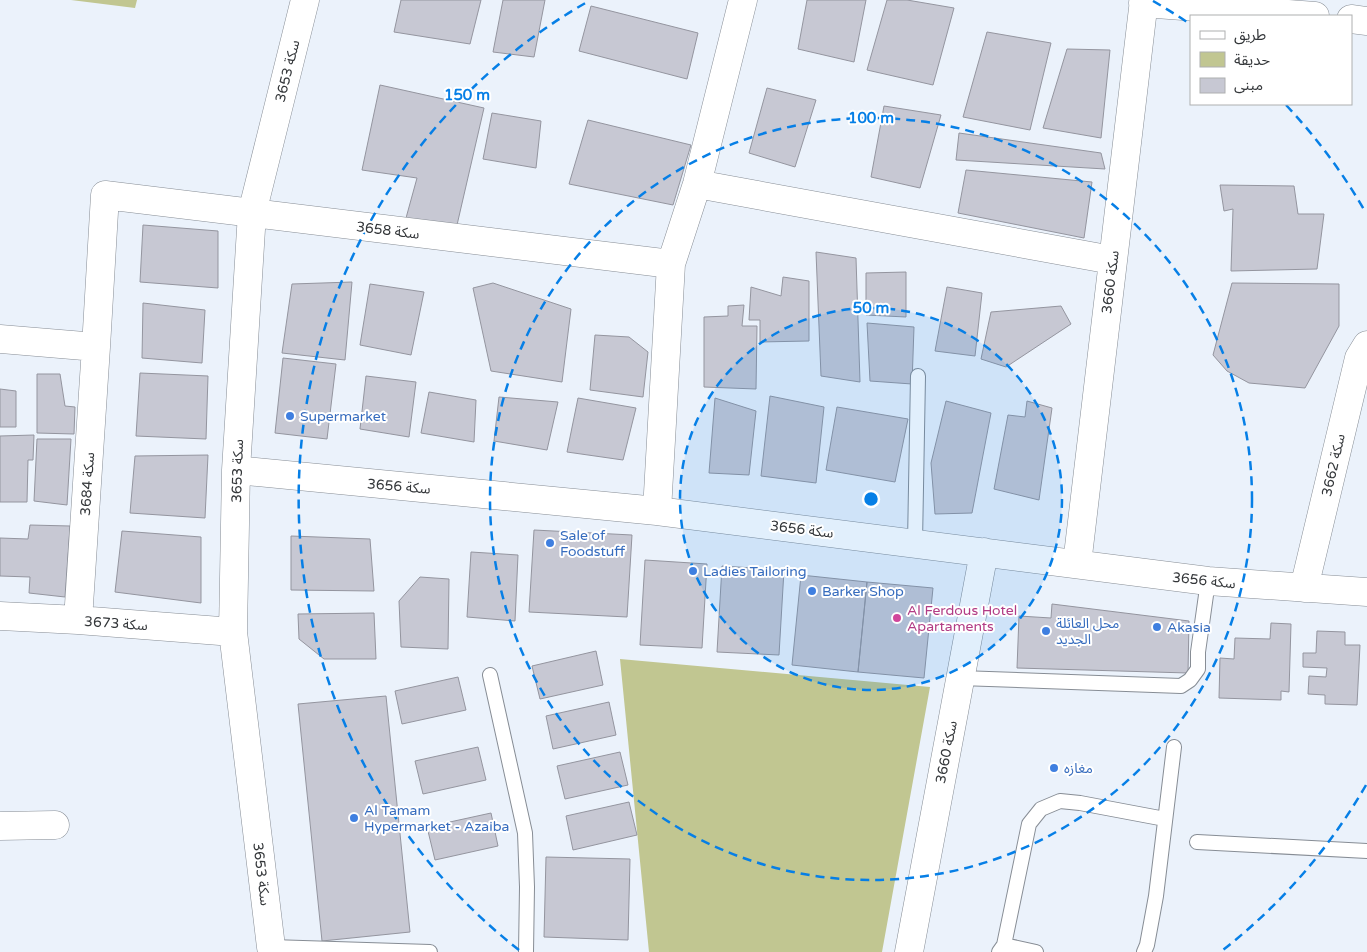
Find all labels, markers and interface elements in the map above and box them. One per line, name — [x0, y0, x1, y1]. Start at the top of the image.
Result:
legend — [1190, 15, 1352, 105]
text: طريق — [1234, 26, 1266, 45]
street label: سكة 3653 — [272, 38, 303, 104]
text: حديقة — [1234, 51, 1270, 69]
text: مبنى — [1234, 76, 1263, 94]
text: 150 m — [444, 86, 490, 104]
text: 100 m — [848, 109, 894, 127]
street label: سكة 3658 — [355, 218, 421, 243]
street label: سكة 3660 — [1098, 249, 1123, 315]
text: 50 m — [853, 299, 889, 317]
place label: Supermarket — [300, 408, 387, 425]
marker: Supermarket — [284, 410, 296, 422]
street label: سكة 3662 — [1318, 432, 1349, 498]
street label: سكة 3653 — [228, 439, 247, 503]
street label: سكة 3684 — [77, 452, 98, 516]
street label: سكة 3656 — [366, 475, 431, 498]
centre of rings — [862, 490, 880, 508]
street label: سكة 3656 — [769, 517, 835, 542]
place label: Sale of Foodstuff — [560, 527, 625, 560]
marker: Sale of Foodstuff — [544, 537, 556, 549]
place label: Ladies Tailoring — [703, 563, 807, 580]
marker: Ladies Tailoring — [687, 565, 699, 577]
street label: سكة 3656 — [1171, 569, 1237, 592]
place label: Barker Shop — [822, 583, 904, 600]
marker: Barker Shop — [806, 585, 818, 597]
place label: Al Ferdous Hotel Apartaments — [907, 602, 1017, 635]
marker: Al Ferdous Hotel Apartaments — [891, 612, 903, 624]
street label: سكة 3673 — [84, 613, 148, 634]
place label: محل العائلة الجديد — [1056, 615, 1119, 648]
place label: Akasia — [1167, 619, 1211, 636]
marker: Akasia — [1151, 621, 1163, 633]
marker: محل العائلة الجديد — [1040, 625, 1052, 637]
street label: سكة 3660 — [932, 719, 961, 785]
place label: مغازه — [1064, 760, 1093, 777]
marker: مغازه — [1048, 762, 1060, 774]
place label: Al Tamam Hypermarket - Azaiba — [364, 802, 509, 835]
marker: Al Tamam Hypermarket - Azaiba — [348, 812, 360, 824]
street label: سكة 3653 — [249, 841, 274, 907]

